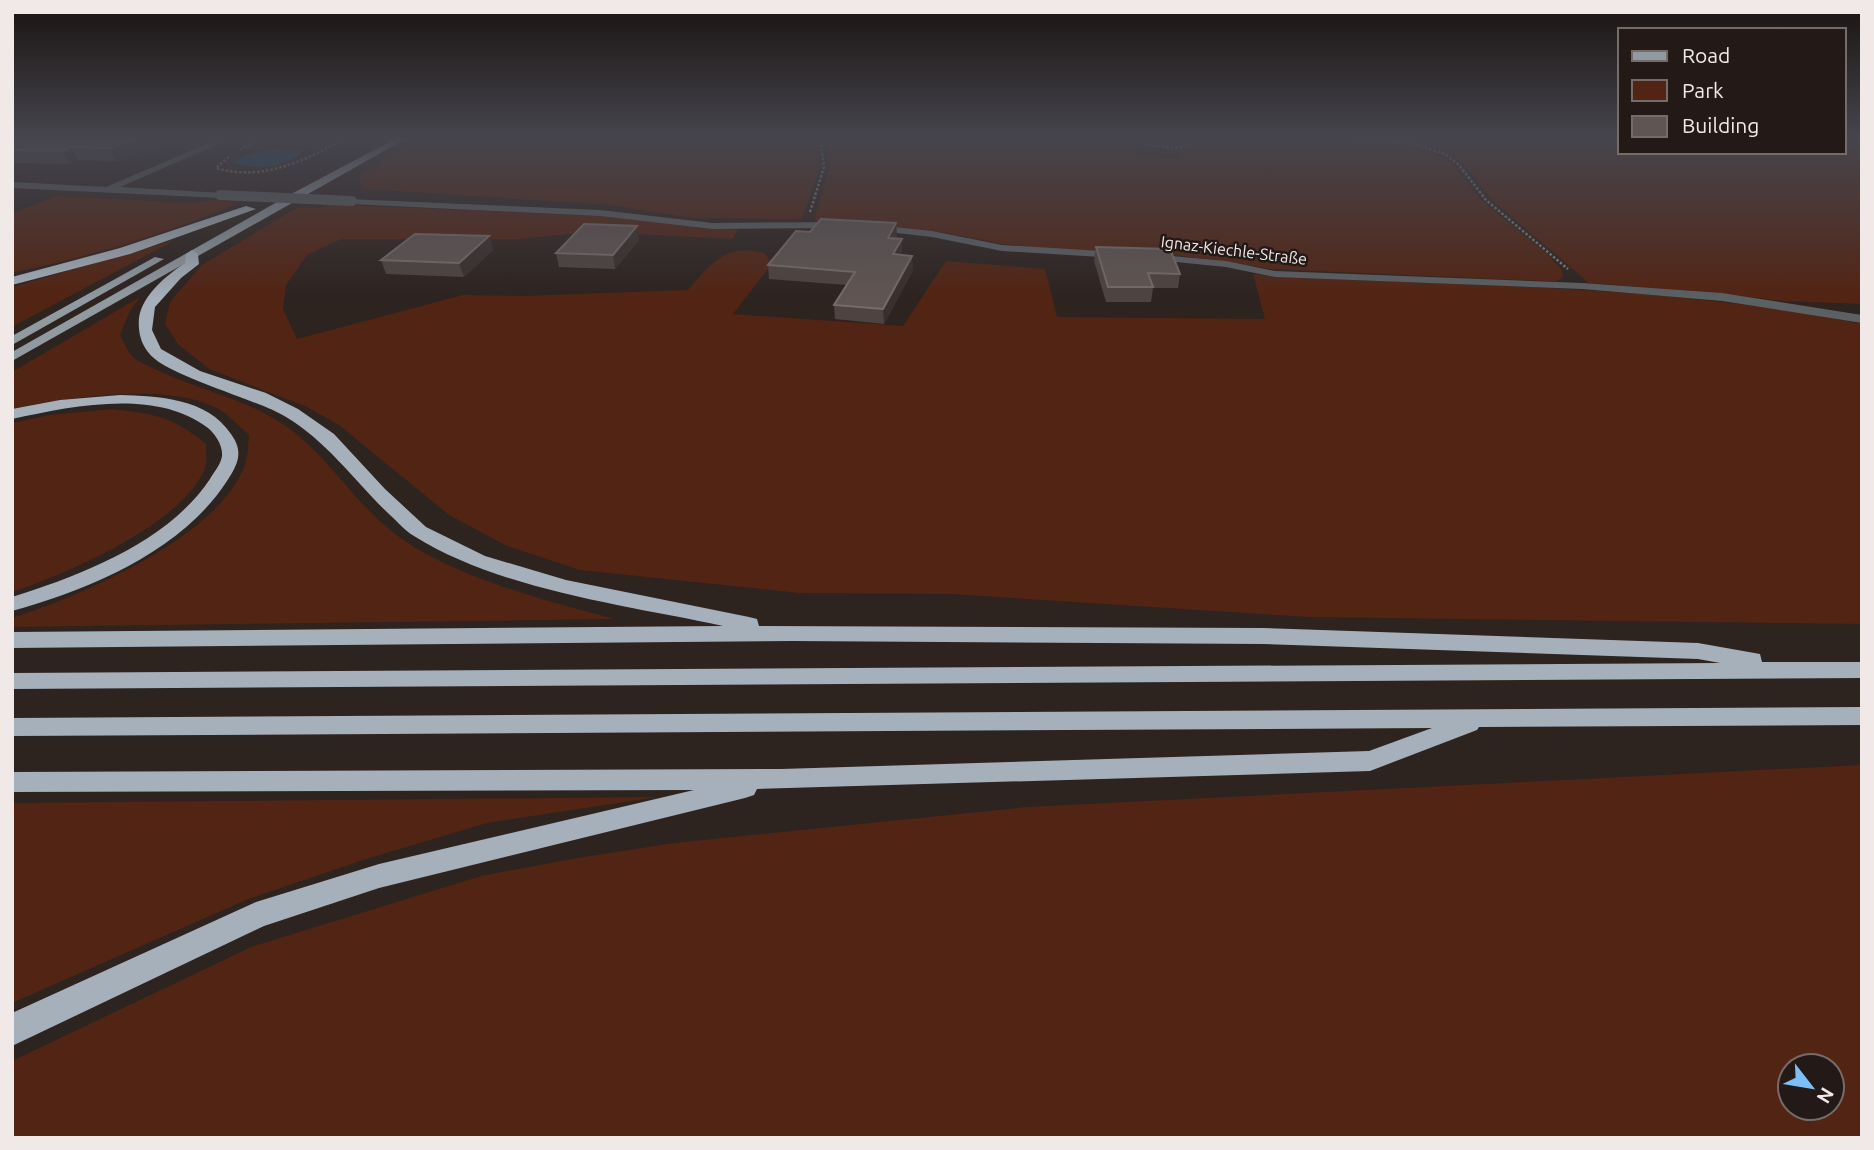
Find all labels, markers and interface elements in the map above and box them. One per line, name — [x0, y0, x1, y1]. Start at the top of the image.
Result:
legend — [1618, 28, 1846, 154]
text: Road — [1682, 43, 1730, 67]
text: Park — [1682, 78, 1724, 102]
text: Building — [1682, 113, 1759, 137]
street label: Ignaz-Kiechle-Straße — [1160, 232, 1308, 268]
north arrow — [1776, 1052, 1846, 1122]
text: N — [1812, 1084, 1839, 1108]

